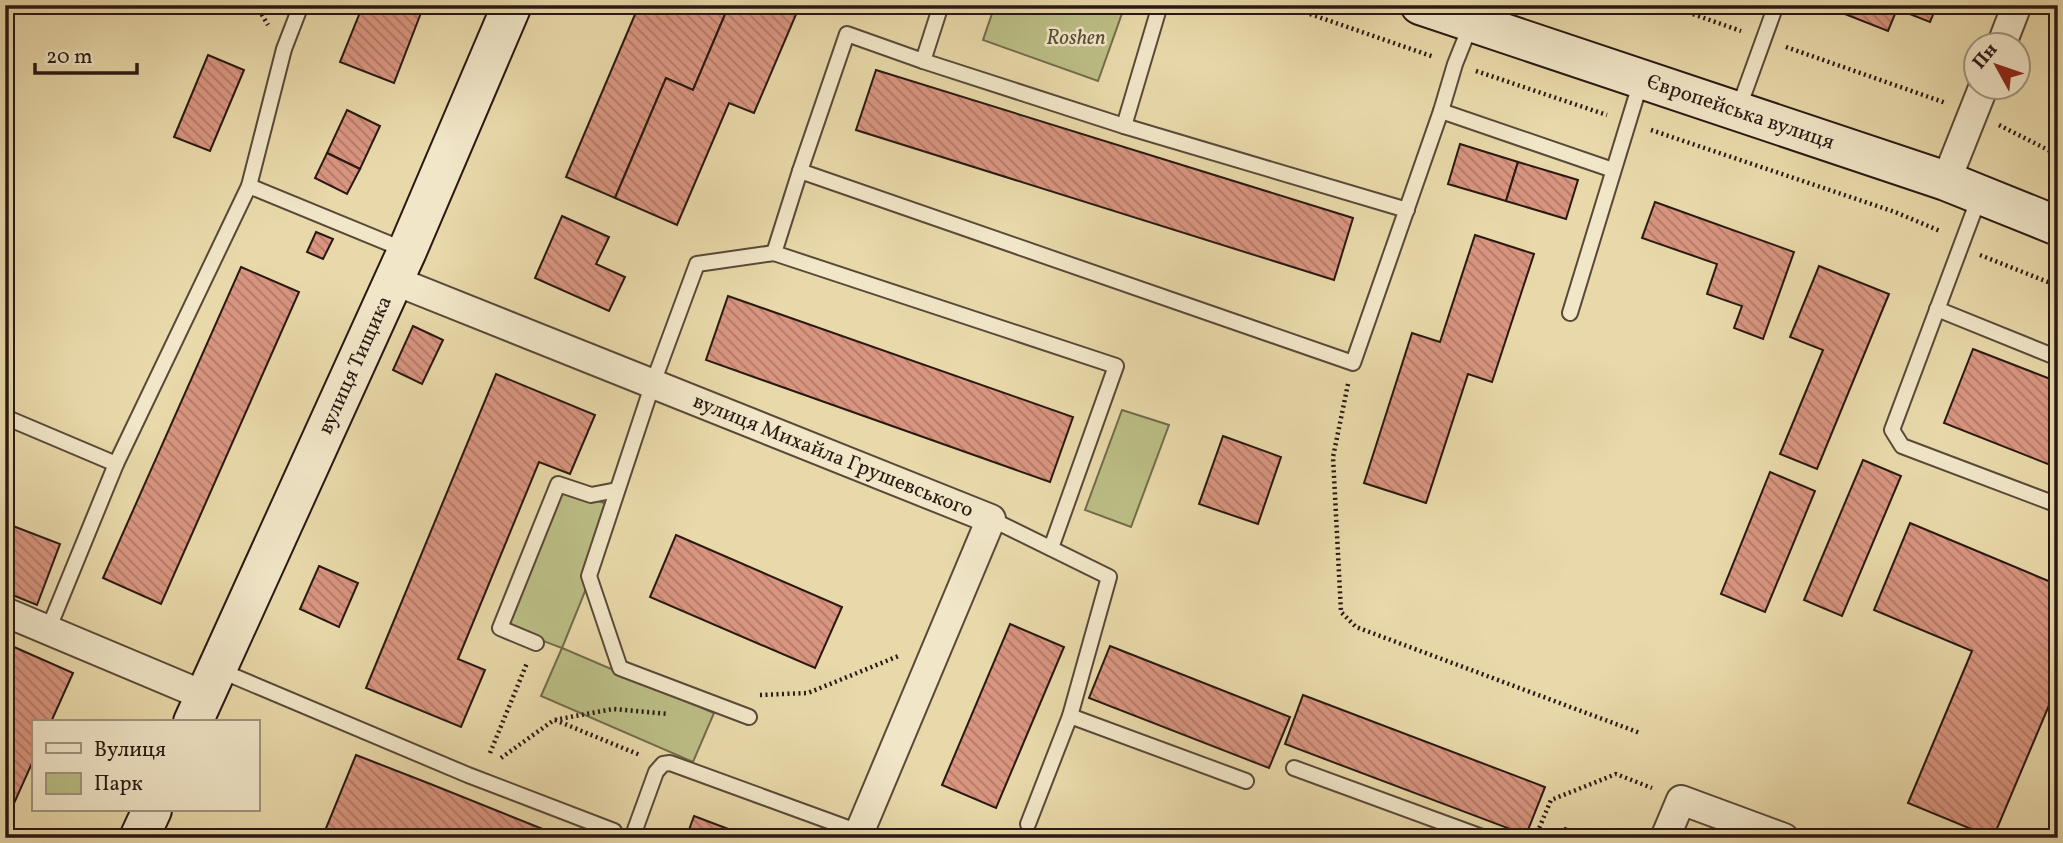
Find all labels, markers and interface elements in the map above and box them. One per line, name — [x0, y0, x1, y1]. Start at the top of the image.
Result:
park label: Roshen — [1046, 24, 1106, 53]
scale bar — [35, 32, 136, 76]
north arrow — [1962, 32, 2032, 102]
text: Пн — [1967, 38, 2004, 75]
text: 20 m — [46, 43, 92, 72]
street label: Європейська вулиця — [1643, 67, 1838, 157]
street label: вулиця Тищика — [311, 291, 399, 439]
street label: вулиця Михайла Грушевського — [689, 387, 978, 525]
legend — [32, 720, 259, 812]
text: Вулиця — [94, 736, 166, 765]
text: Парк — [94, 770, 143, 799]

